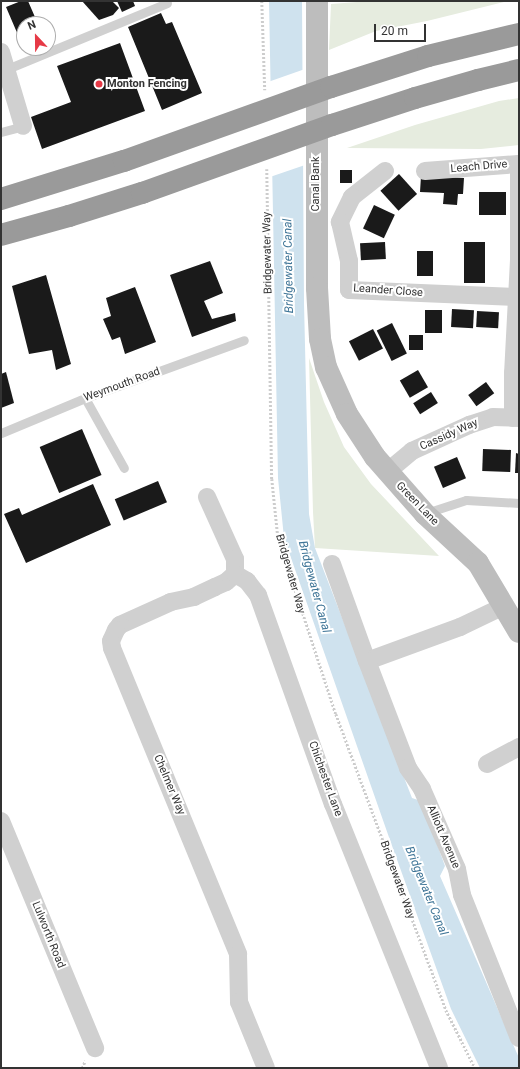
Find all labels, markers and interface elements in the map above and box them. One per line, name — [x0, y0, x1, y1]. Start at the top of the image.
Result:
north arrow — [16, 16, 56, 56]
scale bar — [376, 16, 428, 42]
text: N — [26, 18, 38, 33]
text: 20 m — [381, 24, 408, 38]
place label: Monton Fencing — [107, 77, 187, 91]
marker: Monton Fencing — [94, 79, 104, 89]
street label: Canal Bank — [309, 156, 323, 212]
street label: Leach Drive — [450, 158, 508, 176]
street label: Bridgewater Way — [261, 212, 275, 294]
water label: Bridgewater Canal — [281, 219, 297, 313]
street label: Leander Close — [353, 282, 423, 300]
street label: Weymouth Road — [82, 365, 162, 405]
street label: Cassidy Way — [418, 416, 480, 454]
street label: Green Lane — [393, 479, 441, 529]
street label: Bridgewater Way — [272, 533, 308, 615]
water label: Bridgewater Canal — [295, 539, 333, 635]
street label: Chichester Lane — [305, 740, 345, 818]
street label: Chelmer Way — [150, 753, 188, 817]
street label: Alliott Avenue — [424, 803, 462, 871]
street label: Bridgewater Way — [377, 839, 417, 921]
water label: Bridgewater Canal — [402, 844, 450, 938]
street label: Lulworth Road — [29, 900, 67, 970]

